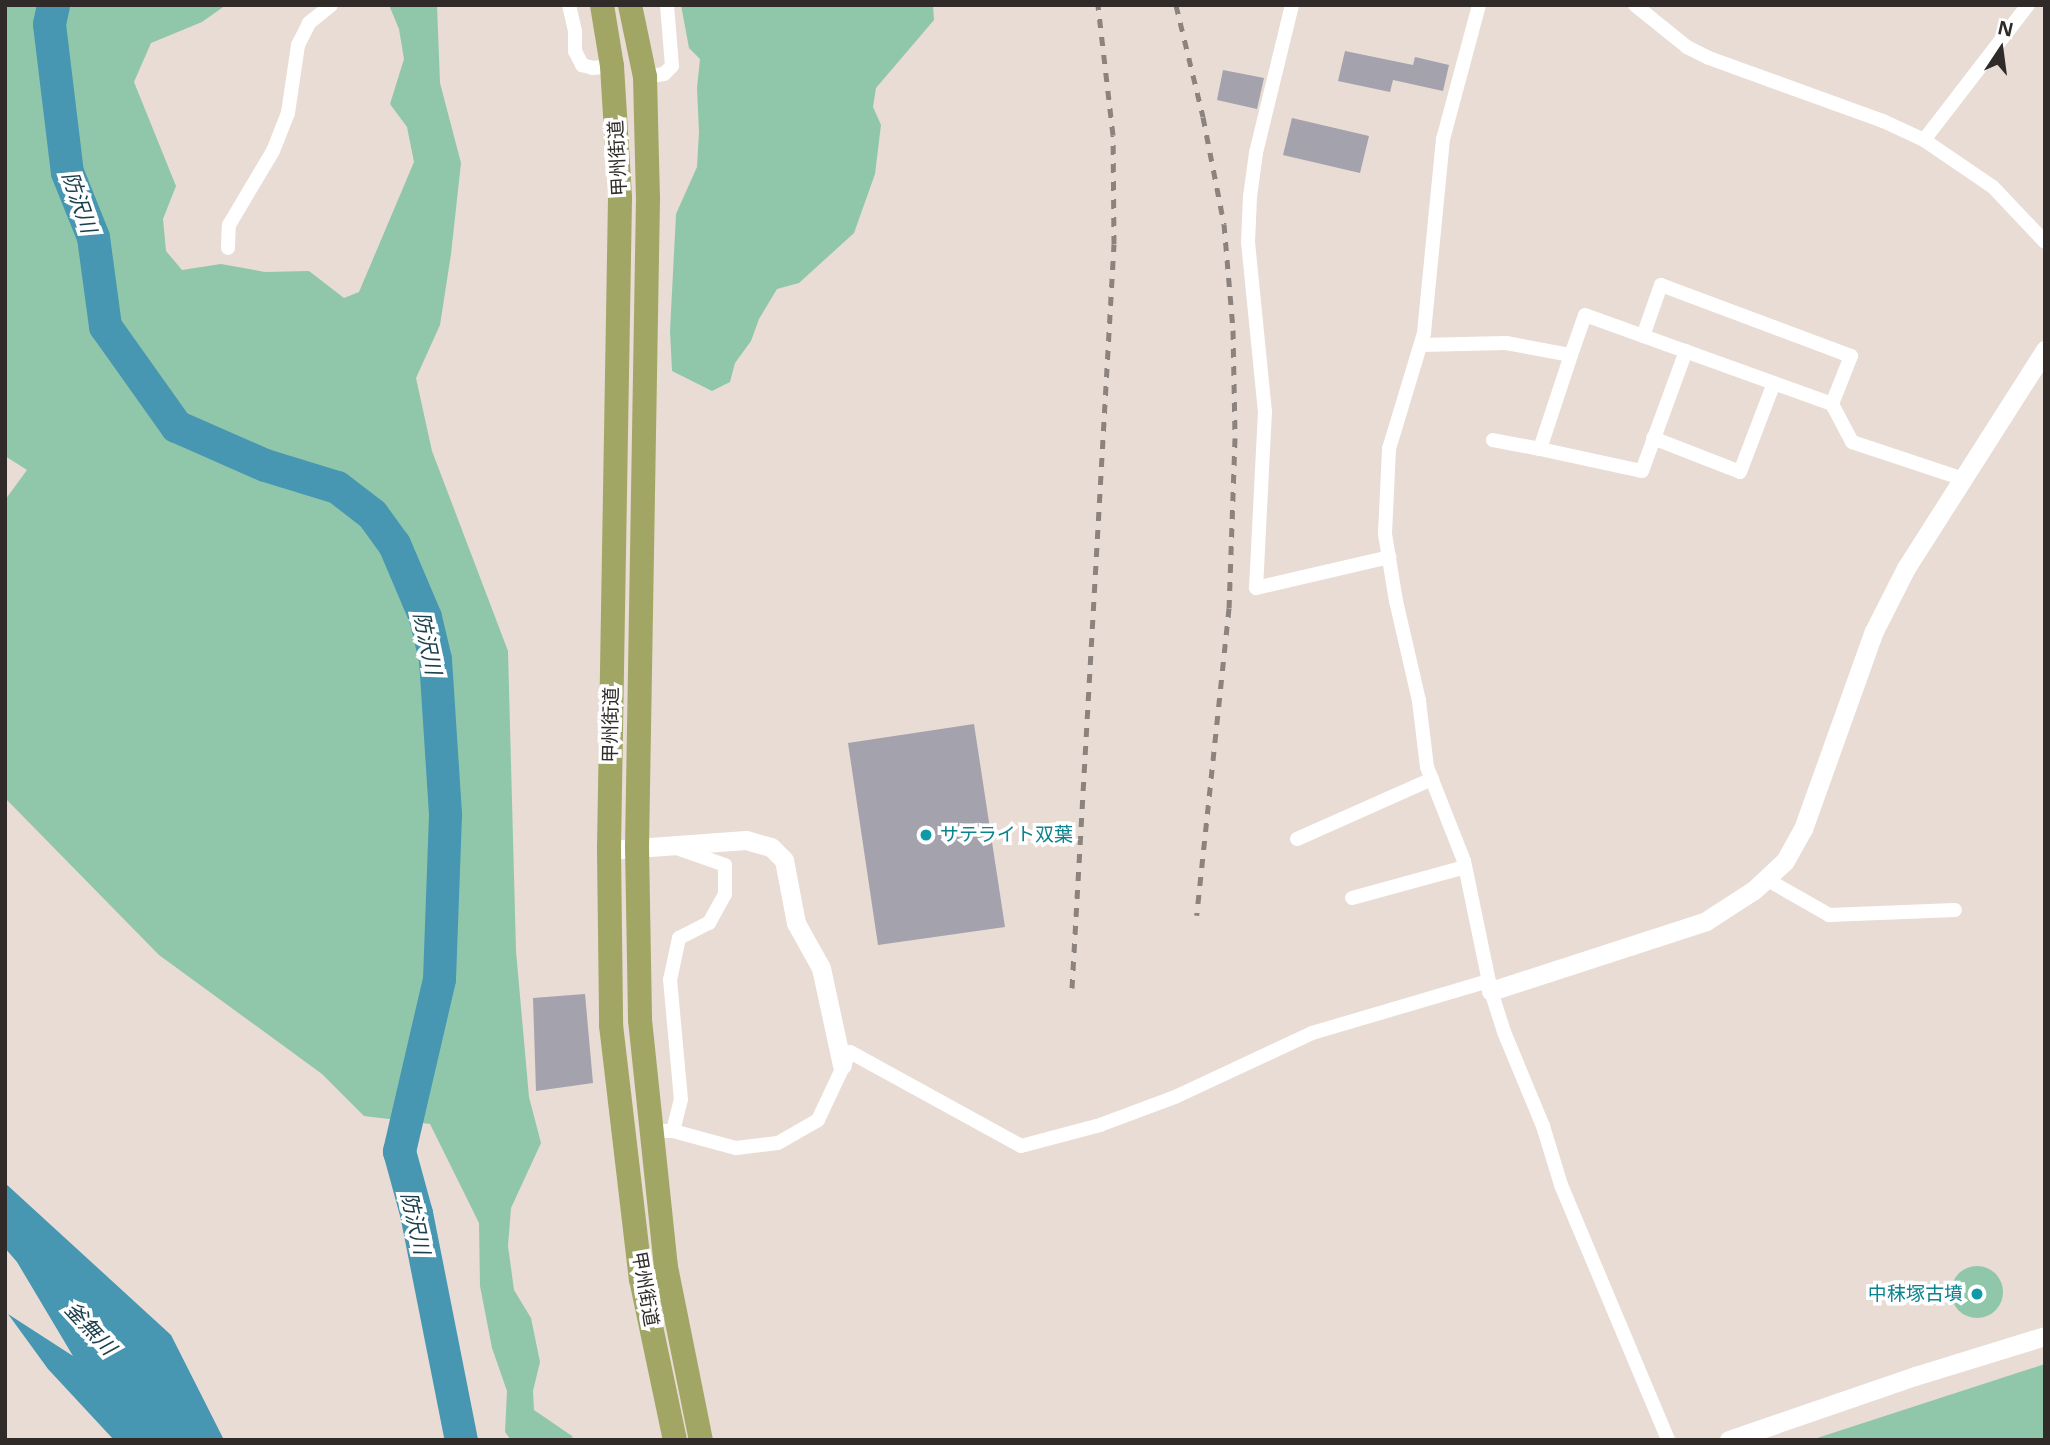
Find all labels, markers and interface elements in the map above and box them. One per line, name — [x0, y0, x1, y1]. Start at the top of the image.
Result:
north arrow — [1966, 14, 2036, 84]
text: N — [1995, 14, 2016, 43]
street label: 甲州街道 — [605, 119, 631, 197]
water label: 防沢川 — [58, 168, 102, 236]
water label: 防沢川 — [409, 610, 447, 676]
street label: 甲州街道 — [599, 687, 623, 763]
place label: サテライト双葉 — [940, 824, 1073, 846]
marker: サテライト双葉 — [918, 827, 934, 843]
water label: 防沢川 — [397, 1189, 435, 1257]
street label: 甲州街道 — [627, 1250, 663, 1328]
place label: 中秣塚古墳 — [1868, 1283, 1963, 1305]
marker: 中秣塚古墳 — [1969, 1286, 1985, 1302]
water label: 釜無川 — [60, 1296, 122, 1360]

